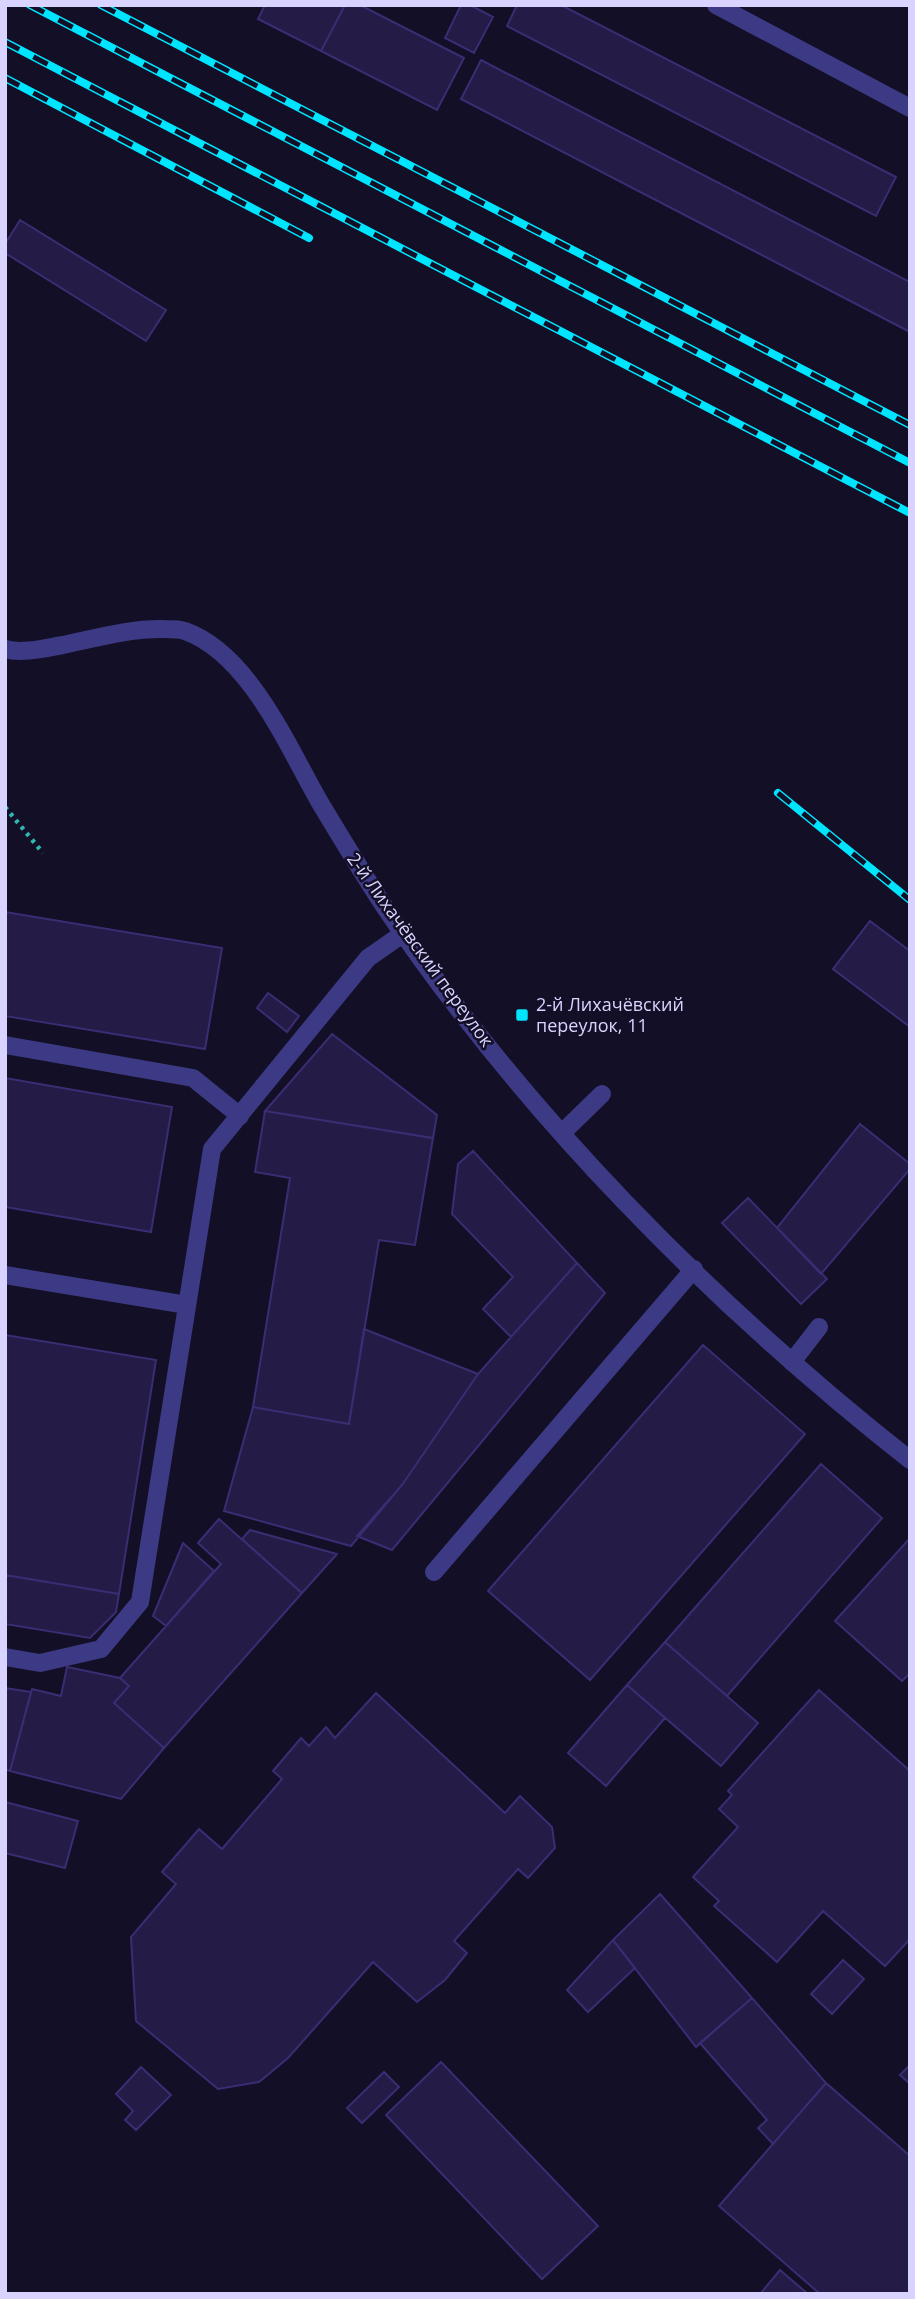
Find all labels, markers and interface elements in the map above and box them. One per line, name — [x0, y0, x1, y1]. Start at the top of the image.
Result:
street label: 2-й Лихачёвский переулок — [342, 848, 500, 1052]
place label: 2-й Лихачёвский переулок, 11 — [536, 992, 684, 1037]
marker: 2-й Лихачёвский переулок, 11 — [514, 1007, 530, 1023]

